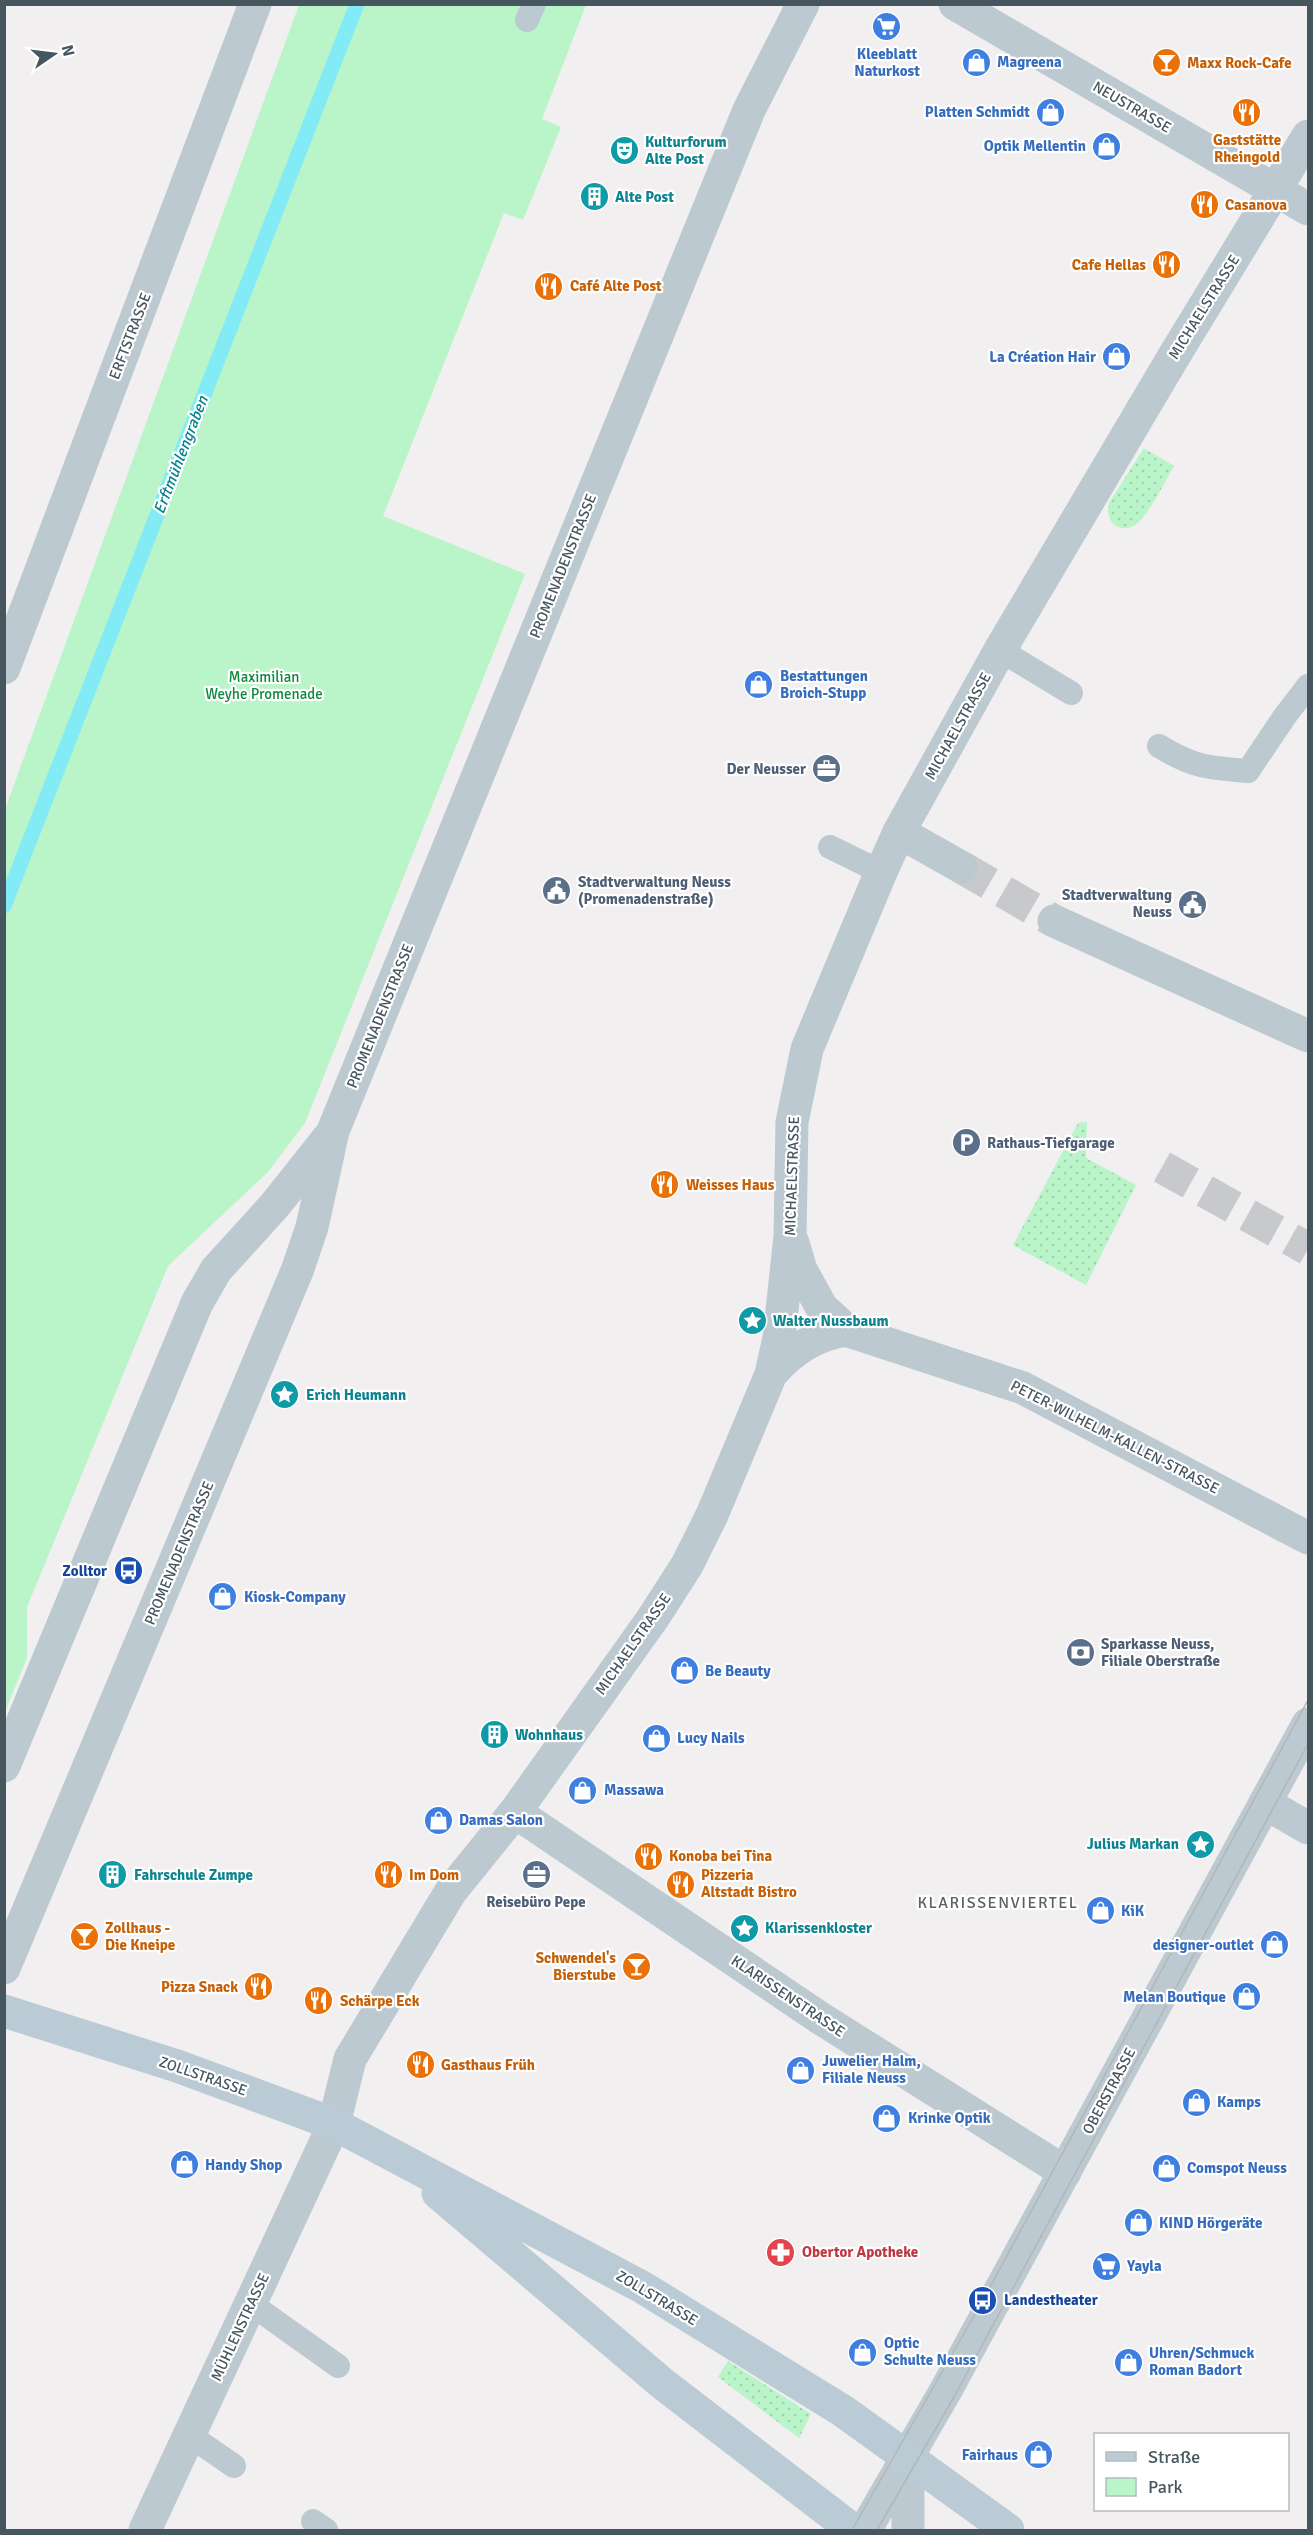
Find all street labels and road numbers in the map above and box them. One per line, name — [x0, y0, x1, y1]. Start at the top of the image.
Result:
street label: NEUSTRASSE — [1090, 77, 1174, 137]
street label: MICHAELSTRASSE — [1165, 251, 1243, 363]
street label: ERFTSTRASSE — [105, 290, 155, 382]
street label: PROMENADENSTRASSE — [526, 491, 600, 641]
street label: MICHAELSTRASSE — [921, 669, 995, 783]
street label: PROMENADENSTRASSE — [343, 941, 417, 1091]
street label: MICHAELSTRASSE — [781, 1116, 803, 1236]
street label: PETER-WILHELM-KALLEN-STRASSE — [1008, 1376, 1222, 1498]
street label: PROMENADENSTRASSE — [141, 1479, 217, 1627]
street label: MICHAELSTRASSE — [591, 1590, 675, 1698]
street label: KLARISSENSTRASSE — [728, 1951, 848, 2041]
street label: OBERSTRASSE — [1079, 2045, 1139, 2137]
street label: ZOLLSTRASSE — [157, 2053, 249, 2099]
street label: ZOLLSTRASSE — [613, 2267, 701, 2329]
street label: MÜHLENSTRASSE — [207, 2270, 273, 2384]

